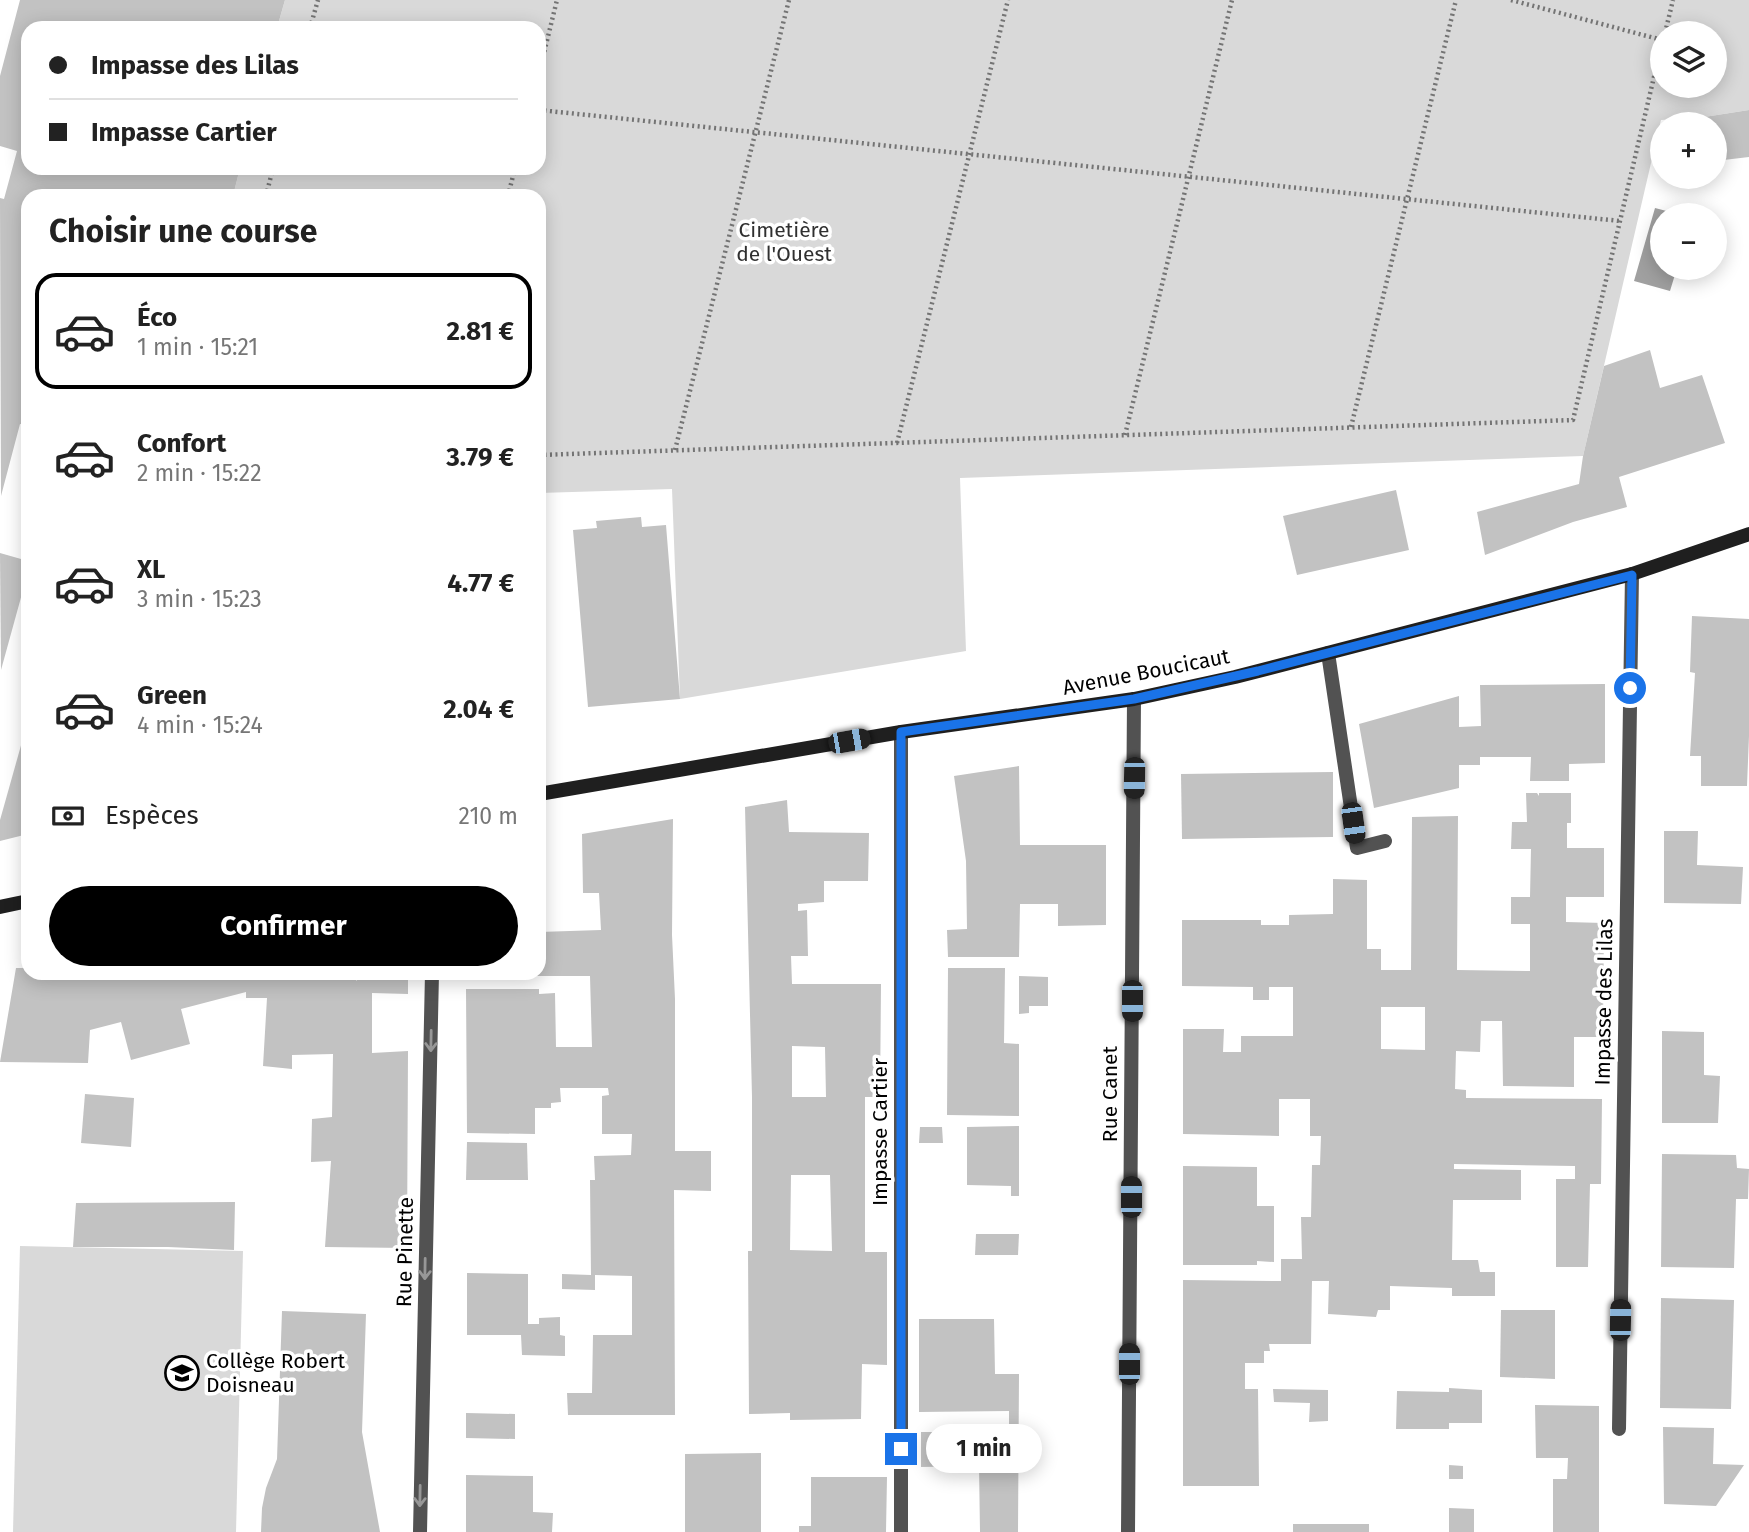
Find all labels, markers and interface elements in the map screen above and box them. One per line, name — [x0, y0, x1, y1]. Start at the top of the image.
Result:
map controls — [1650, 21, 1727, 280]
button: layers — [1650, 21, 1727, 98]
text: Impasse des Lilas — [91, 50, 299, 81]
button: + — [1650, 112, 1727, 189]
text: Impasse Cartier — [91, 117, 277, 148]
button: − — [1650, 203, 1727, 280]
text: Choisir une course — [49, 212, 317, 250]
park label: Cimetière de l'Ouest — [736, 217, 832, 267]
icon: car — [53, 300, 116, 363]
text: Éco — [137, 302, 177, 333]
text: 2.81 € — [446, 316, 514, 347]
text: 1 min · 15:21 — [137, 333, 258, 361]
icon: car — [53, 426, 116, 489]
text: Confort — [137, 428, 226, 459]
text: 3.79 € — [446, 442, 514, 473]
text: 2 min · 15:22 — [137, 459, 262, 487]
icon: car — [53, 552, 116, 615]
text: XL — [137, 554, 165, 585]
text: 4.77 € — [447, 568, 514, 599]
text: 3 min · 15:23 — [137, 585, 262, 613]
street label: Avenue Boucicaut — [1060, 643, 1232, 701]
route start — [1614, 672, 1646, 704]
icon: car — [53, 678, 116, 741]
text: Green — [137, 680, 207, 711]
text: 2.04 € — [443, 694, 514, 725]
text: 4 min · 15:24 — [137, 711, 263, 739]
car — [827, 727, 872, 755]
car — [1124, 757, 1145, 799]
icon: cash — [49, 797, 87, 835]
text: Espèces — [105, 800, 199, 831]
car — [1340, 801, 1367, 845]
text: 210 m — [459, 802, 518, 830]
button: Confirmer — [49, 886, 518, 966]
street label: Impasse des Lilas — [1590, 918, 1618, 1086]
car — [1122, 980, 1143, 1022]
one-way arrow — [424, 1029, 437, 1052]
street label: Rue Canet — [1097, 1045, 1123, 1142]
street label: Impasse Cartier — [867, 1058, 893, 1206]
car — [1121, 1176, 1142, 1218]
street label: Rue Pinette — [391, 1197, 419, 1307]
one-way arrow — [419, 1257, 432, 1280]
car — [1610, 1299, 1631, 1341]
car — [1119, 1343, 1140, 1385]
place label: Collège Robert Doisneau — [206, 1348, 346, 1398]
school or university icon: Collège Robert Doisneau — [163, 1354, 201, 1392]
callout: 1 min — [926, 1424, 1041, 1474]
route end — [885, 1433, 917, 1465]
text: 1 min — [956, 1434, 1012, 1462]
one-way arrow — [414, 1484, 427, 1507]

